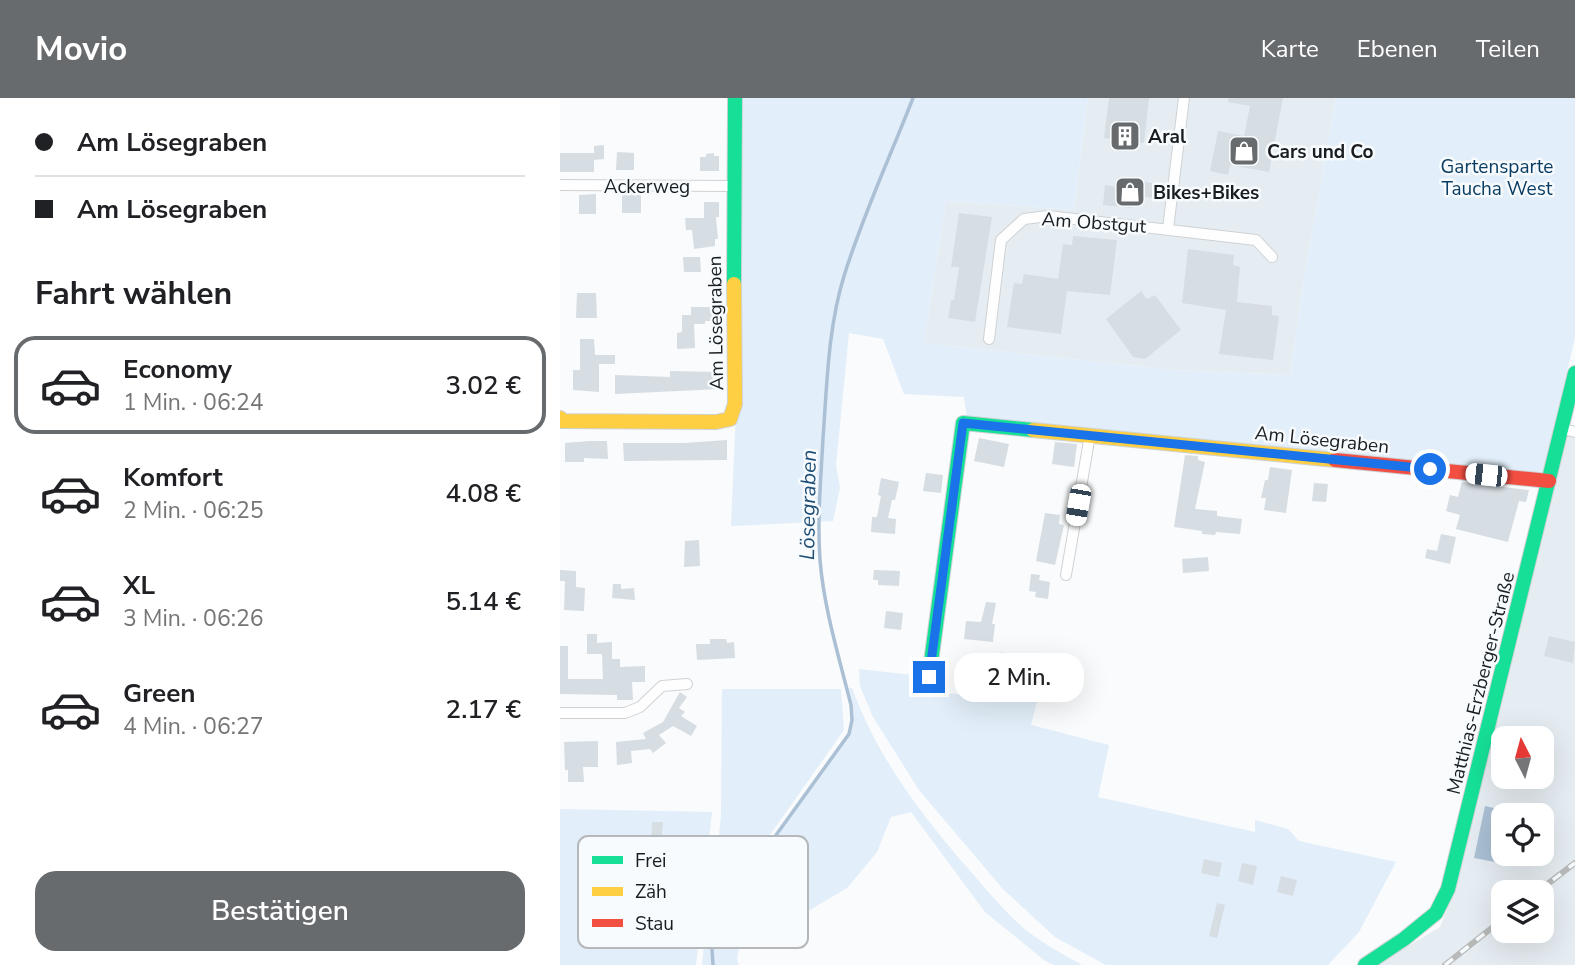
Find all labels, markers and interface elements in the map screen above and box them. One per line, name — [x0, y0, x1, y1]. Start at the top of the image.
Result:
text: Movio — [35, 27, 127, 72]
text: Karte — [1261, 33, 1319, 65]
text: Ebenen — [1357, 33, 1438, 65]
text: Teilen — [1476, 33, 1540, 65]
building icon: Aral — [1108, 119, 1142, 153]
place label: Aral — [1148, 124, 1186, 150]
text: Am Lösegraben — [77, 125, 267, 160]
shop icon: Cars und Co — [1227, 134, 1261, 168]
place label: Cars und Co — [1267, 139, 1374, 165]
park label: Gartensparte Taucha West — [1441, 154, 1553, 202]
street label: Ackerweg — [604, 174, 690, 200]
shop icon: Bikes+Bikes — [1113, 175, 1147, 209]
place label: Bikes+Bikes — [1153, 180, 1259, 206]
text: Am Lösegraben — [77, 192, 267, 227]
street label: Am Obstgut — [1041, 206, 1147, 240]
street label: Am Lösegraben — [702, 255, 730, 391]
text: Fahrt wählen — [35, 272, 232, 315]
text: Economy — [123, 352, 232, 387]
icon: car — [39, 354, 102, 417]
text: 3.02 € — [446, 368, 521, 403]
text: 1 Min. · 06:24 — [123, 387, 264, 418]
street label: Am Lösegraben — [1253, 420, 1390, 460]
water label: Lösegraben — [793, 450, 823, 560]
route start — [1414, 453, 1446, 485]
text: Komfort — [123, 460, 223, 495]
icon: car — [39, 462, 102, 525]
car — [1465, 462, 1508, 488]
text: 4.08 € — [446, 476, 521, 511]
car — [1065, 482, 1092, 528]
text: 2 Min. · 06:25 — [123, 495, 264, 526]
text: XL — [123, 568, 155, 603]
street label: Matthias-Erzberger-Straße — [1441, 569, 1521, 797]
icon: car — [39, 570, 102, 633]
text: 5.14 € — [446, 584, 521, 619]
text: 3 Min. · 06:26 — [123, 603, 264, 634]
callout: 2 Min. — [954, 652, 1083, 702]
route end — [913, 661, 945, 693]
text: 2 Min. — [987, 662, 1051, 693]
text: Green — [123, 676, 196, 711]
icon: car — [39, 678, 102, 741]
text: 2.17 € — [446, 692, 521, 727]
text: 4 Min. · 06:27 — [123, 711, 264, 742]
north arrow — [1491, 726, 1554, 789]
map controls — [1491, 726, 1554, 943]
button: locate — [1491, 803, 1554, 866]
legend — [578, 836, 808, 948]
text: Frei — [635, 848, 666, 874]
button: Bestätigen — [35, 871, 525, 951]
text: Zäh — [635, 879, 667, 905]
button: layers — [1491, 880, 1554, 943]
text: Stau — [635, 911, 674, 937]

